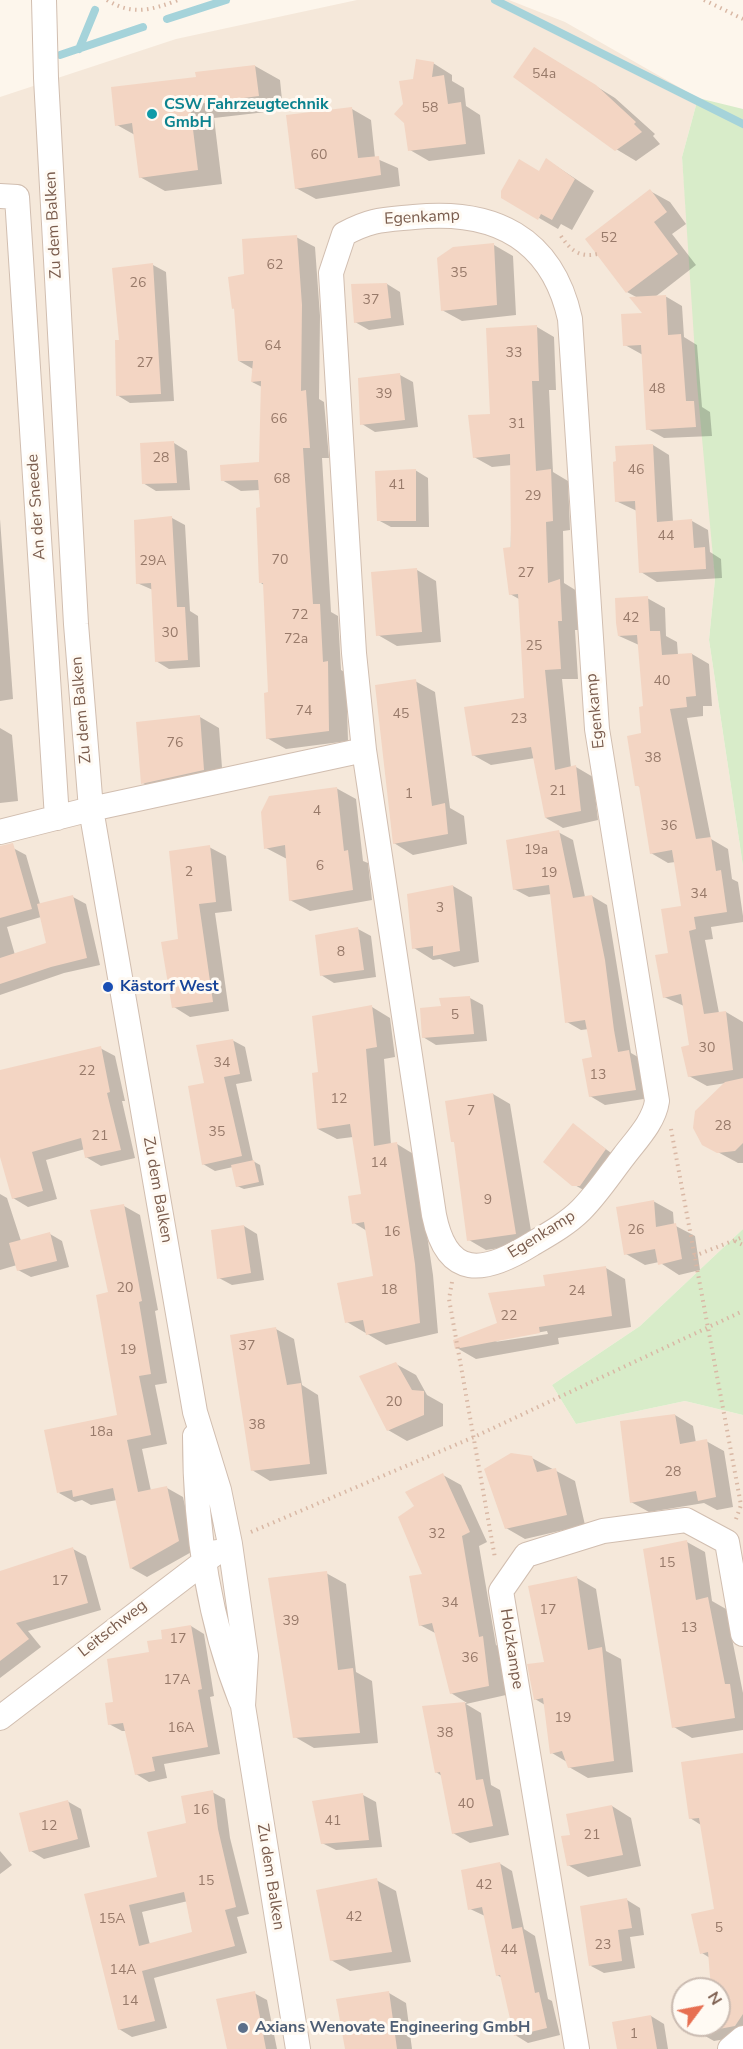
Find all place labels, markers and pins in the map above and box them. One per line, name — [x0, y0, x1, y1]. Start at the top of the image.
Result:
place label: CSW Fahrzeugtechnik GmbH — [164, 95, 328, 133]
marker: CSW Fahrzeugtechnik GmbH — [145, 107, 159, 121]
place label: Kästorf West — [120, 977, 219, 997]
marker: Kästorf West — [101, 980, 115, 994]
place label: Axians Wenovate Engineering GmbH — [255, 2018, 530, 2038]
marker: Axians Wenovate Engineering GmbH — [236, 2021, 250, 2035]

